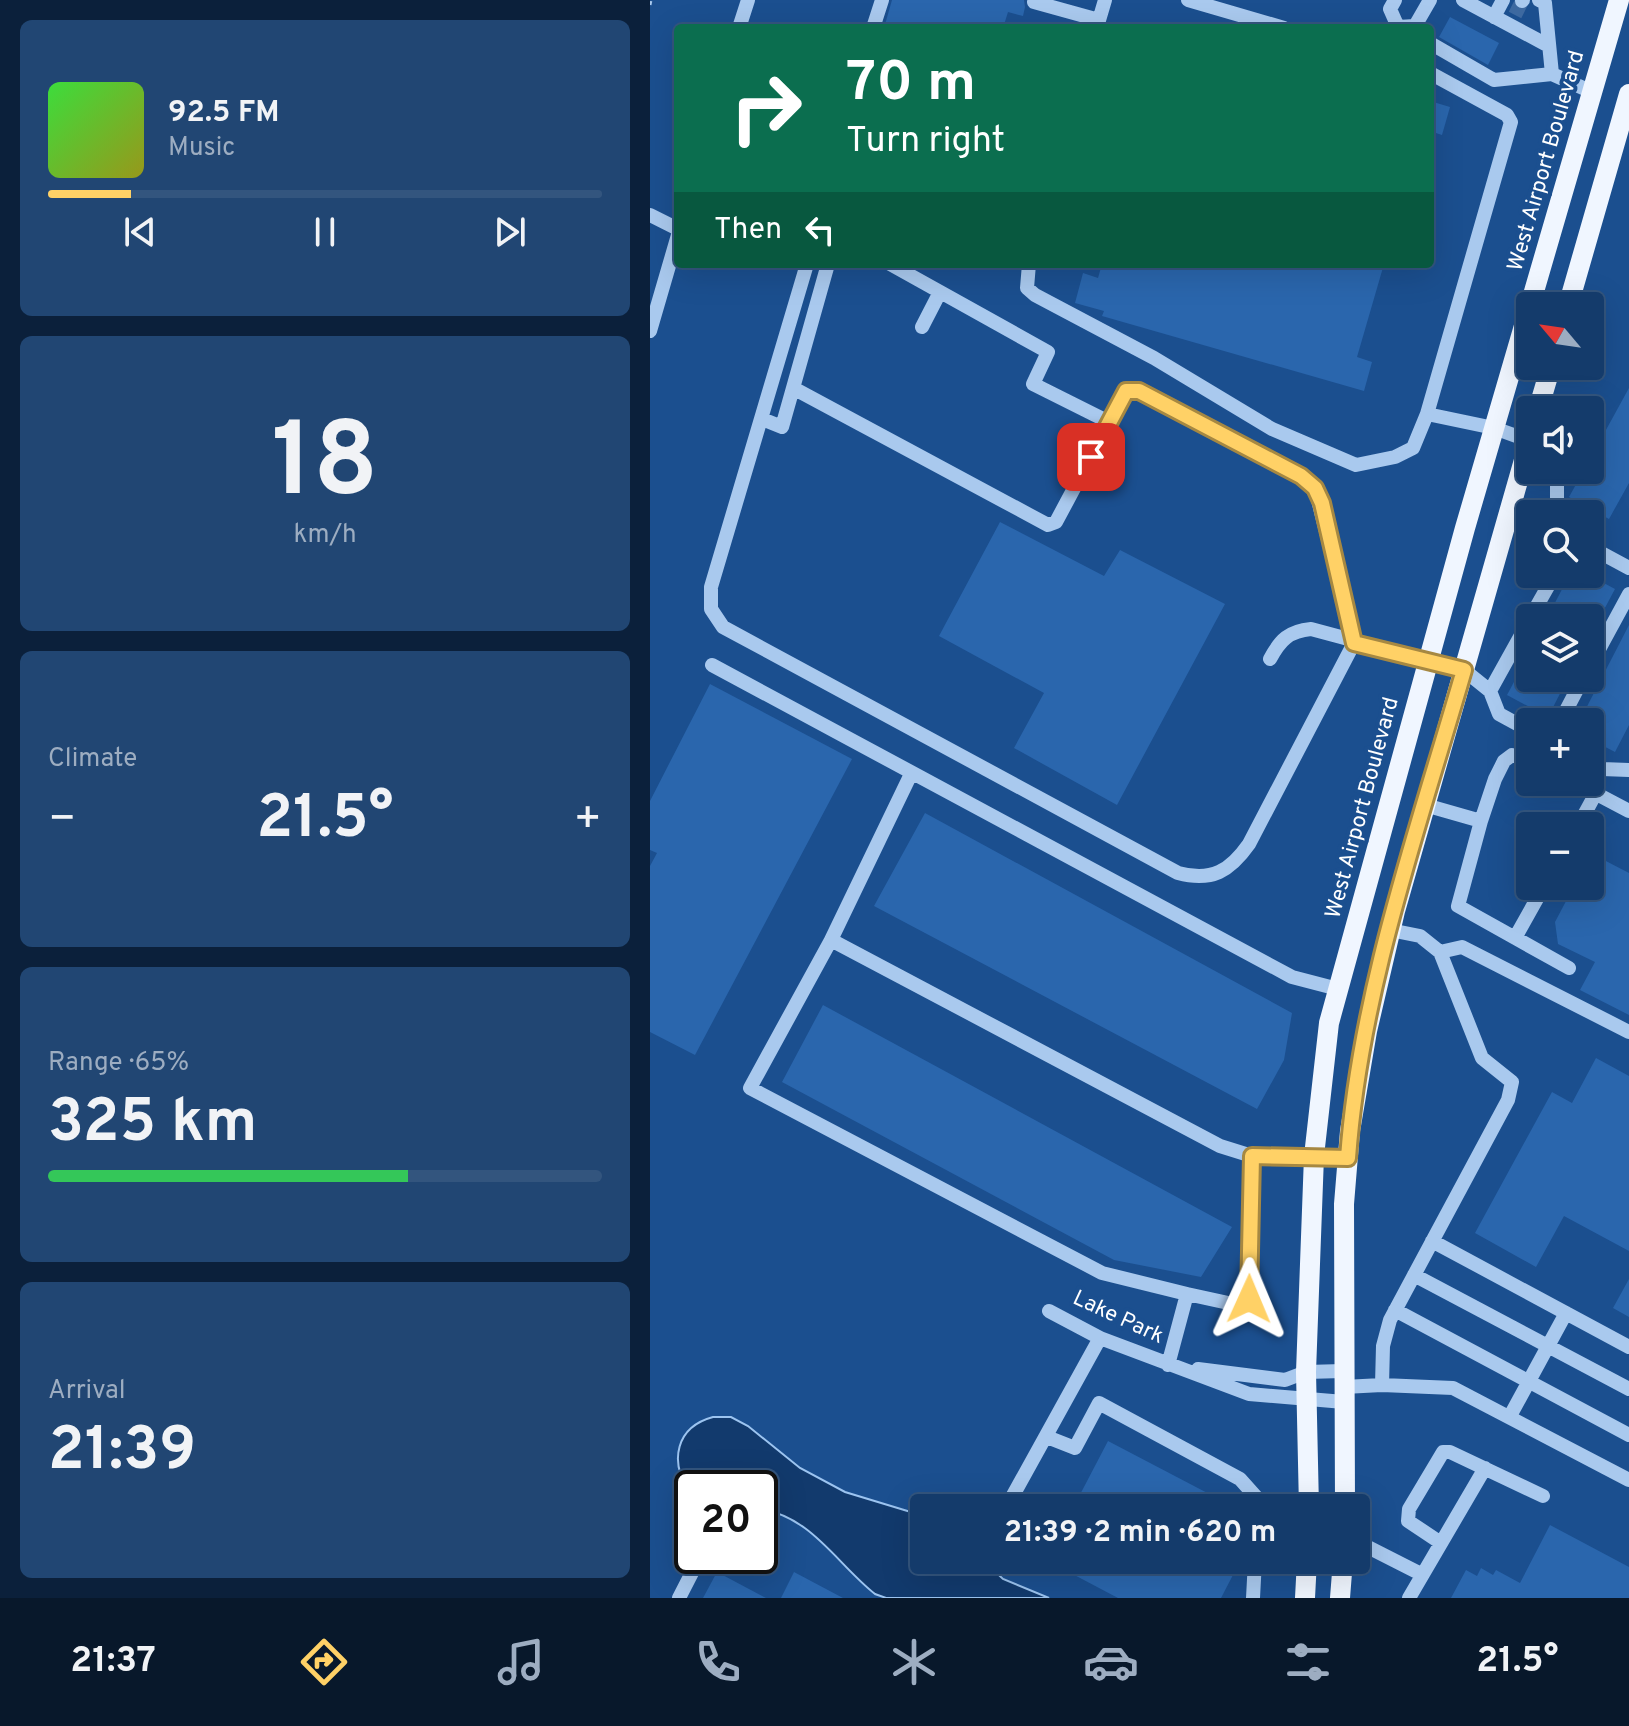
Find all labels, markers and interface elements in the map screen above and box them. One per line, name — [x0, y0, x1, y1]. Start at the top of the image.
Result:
street label: West Airport Boulevard — [1503, 48, 1591, 274]
text: 70 m — [846, 50, 976, 120]
icon: right — [714, 56, 818, 160]
text: 92.5 FM — [168, 95, 279, 132]
text: Turn right — [846, 119, 1005, 165]
text: Music — [168, 132, 235, 165]
icon: left — [798, 208, 842, 252]
icon: previous — [118, 210, 162, 254]
icon: pause — [303, 210, 347, 254]
icon: next — [488, 210, 532, 254]
text: Then — [714, 212, 782, 249]
north arrow — [1516, 292, 1604, 380]
map controls — [1516, 292, 1604, 900]
button: sound — [1516, 396, 1604, 484]
text: 18 — [271, 401, 379, 533]
pin — [1057, 423, 1125, 491]
icon: arrive — [1069, 435, 1113, 479]
button: search — [1516, 500, 1604, 588]
text: km/h — [293, 519, 357, 552]
button: layers — [1516, 604, 1604, 692]
street label: West Airport Boulevard — [1320, 694, 1406, 922]
button: + — [1516, 708, 1604, 796]
text: Climate — [48, 743, 137, 776]
text: 21.5° — [256, 783, 394, 859]
text: − — [48, 793, 76, 849]
text: + — [574, 793, 602, 849]
button: − — [1516, 812, 1604, 900]
text: Range · 65% — [48, 1047, 189, 1080]
text: 325 km — [48, 1087, 257, 1163]
position arrow — [1207, 1257, 1291, 1341]
street label: Lake Park — [1068, 1285, 1168, 1351]
text: Arrival — [48, 1375, 126, 1408]
text: 21:39 — [48, 1415, 196, 1491]
speed limit sign: 20 — [674, 1470, 778, 1574]
text: 21:39 · 2 min · 620 m — [1004, 1515, 1276, 1552]
icon: directions — [296, 1634, 352, 1690]
icon: music — [493, 1634, 549, 1690]
icon: phone — [690, 1634, 746, 1690]
icon: climate — [886, 1634, 942, 1690]
icon: car — [1083, 1634, 1139, 1690]
icon: filters — [1280, 1634, 1336, 1690]
text: 21:37 — [70, 1639, 156, 1685]
text: 21.5° — [1476, 1639, 1559, 1685]

